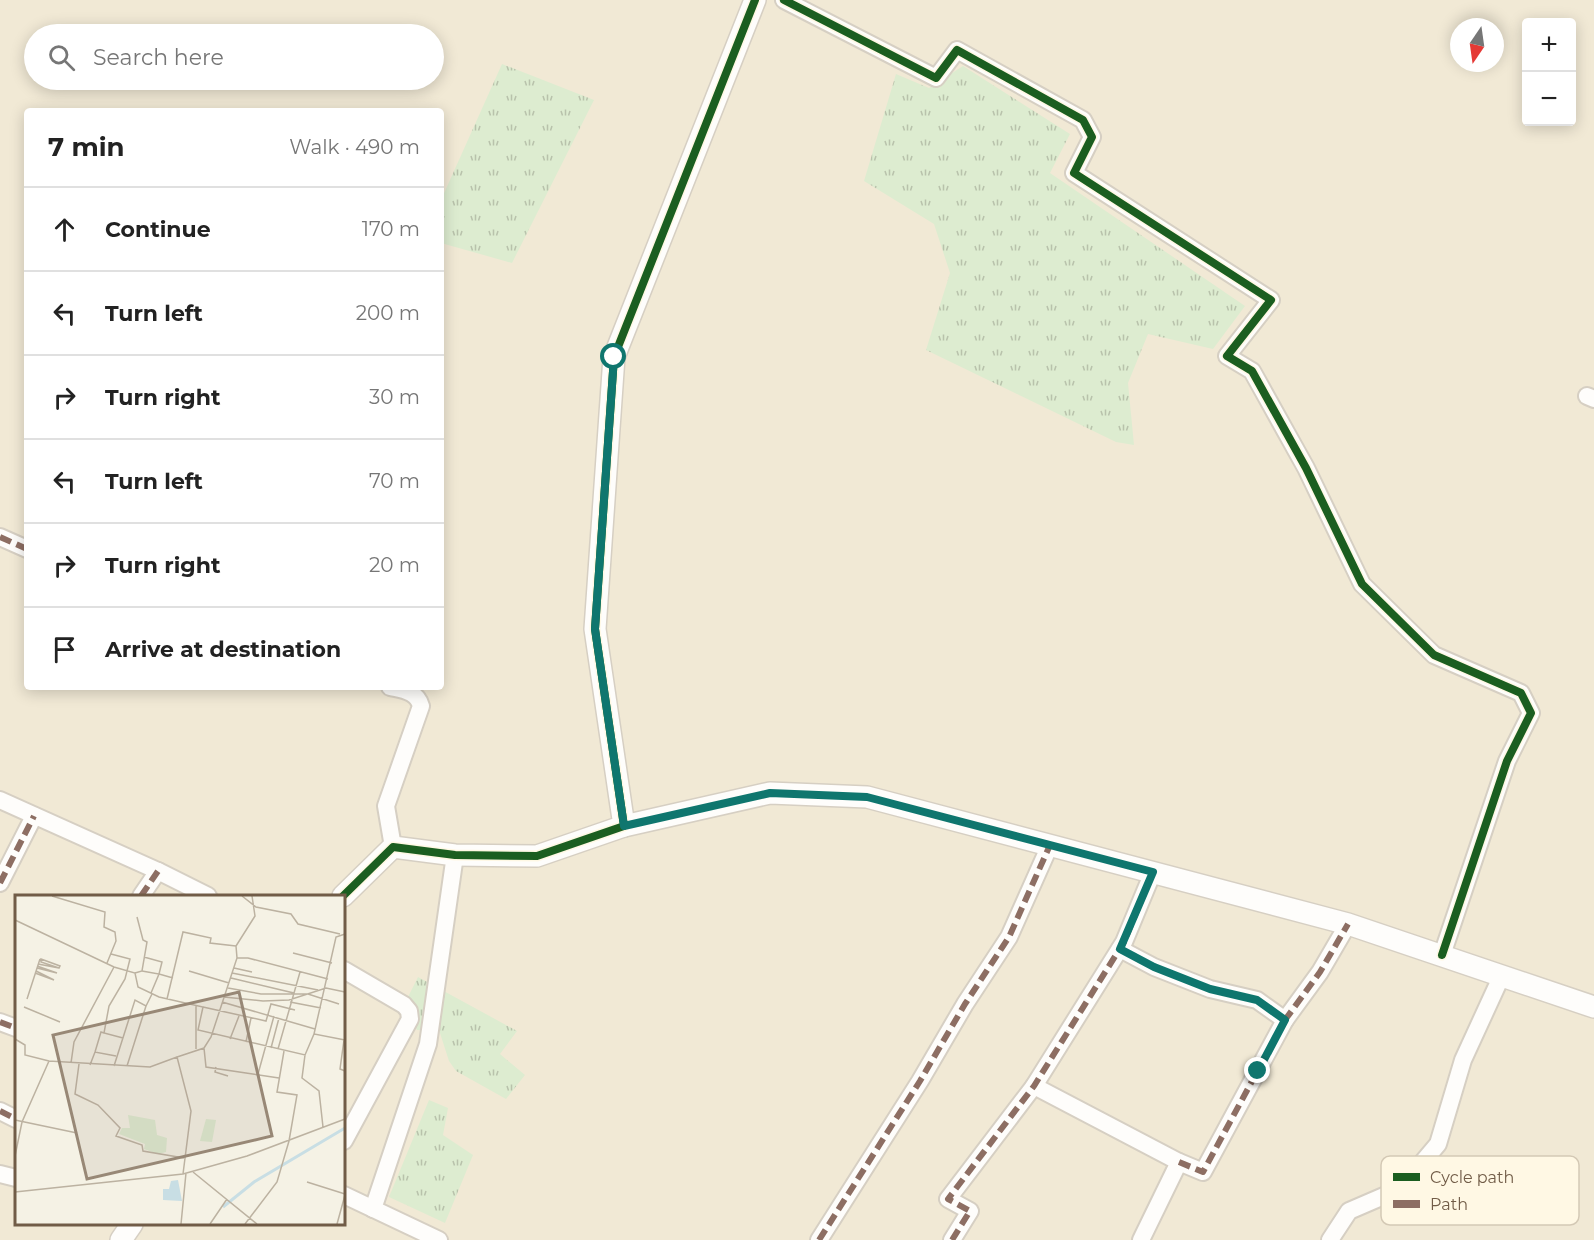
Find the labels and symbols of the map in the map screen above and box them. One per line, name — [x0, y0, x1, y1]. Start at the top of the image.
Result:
north arrow — [1450, 18, 1504, 72]
route start — [600, 343, 626, 369]
inset map — [15, 895, 345, 1225]
route end — [1244, 1057, 1270, 1083]
legend — [1381, 1156, 1579, 1225]
text: Cycle path — [1430, 1168, 1514, 1187]
text: Path — [1430, 1195, 1468, 1214]

